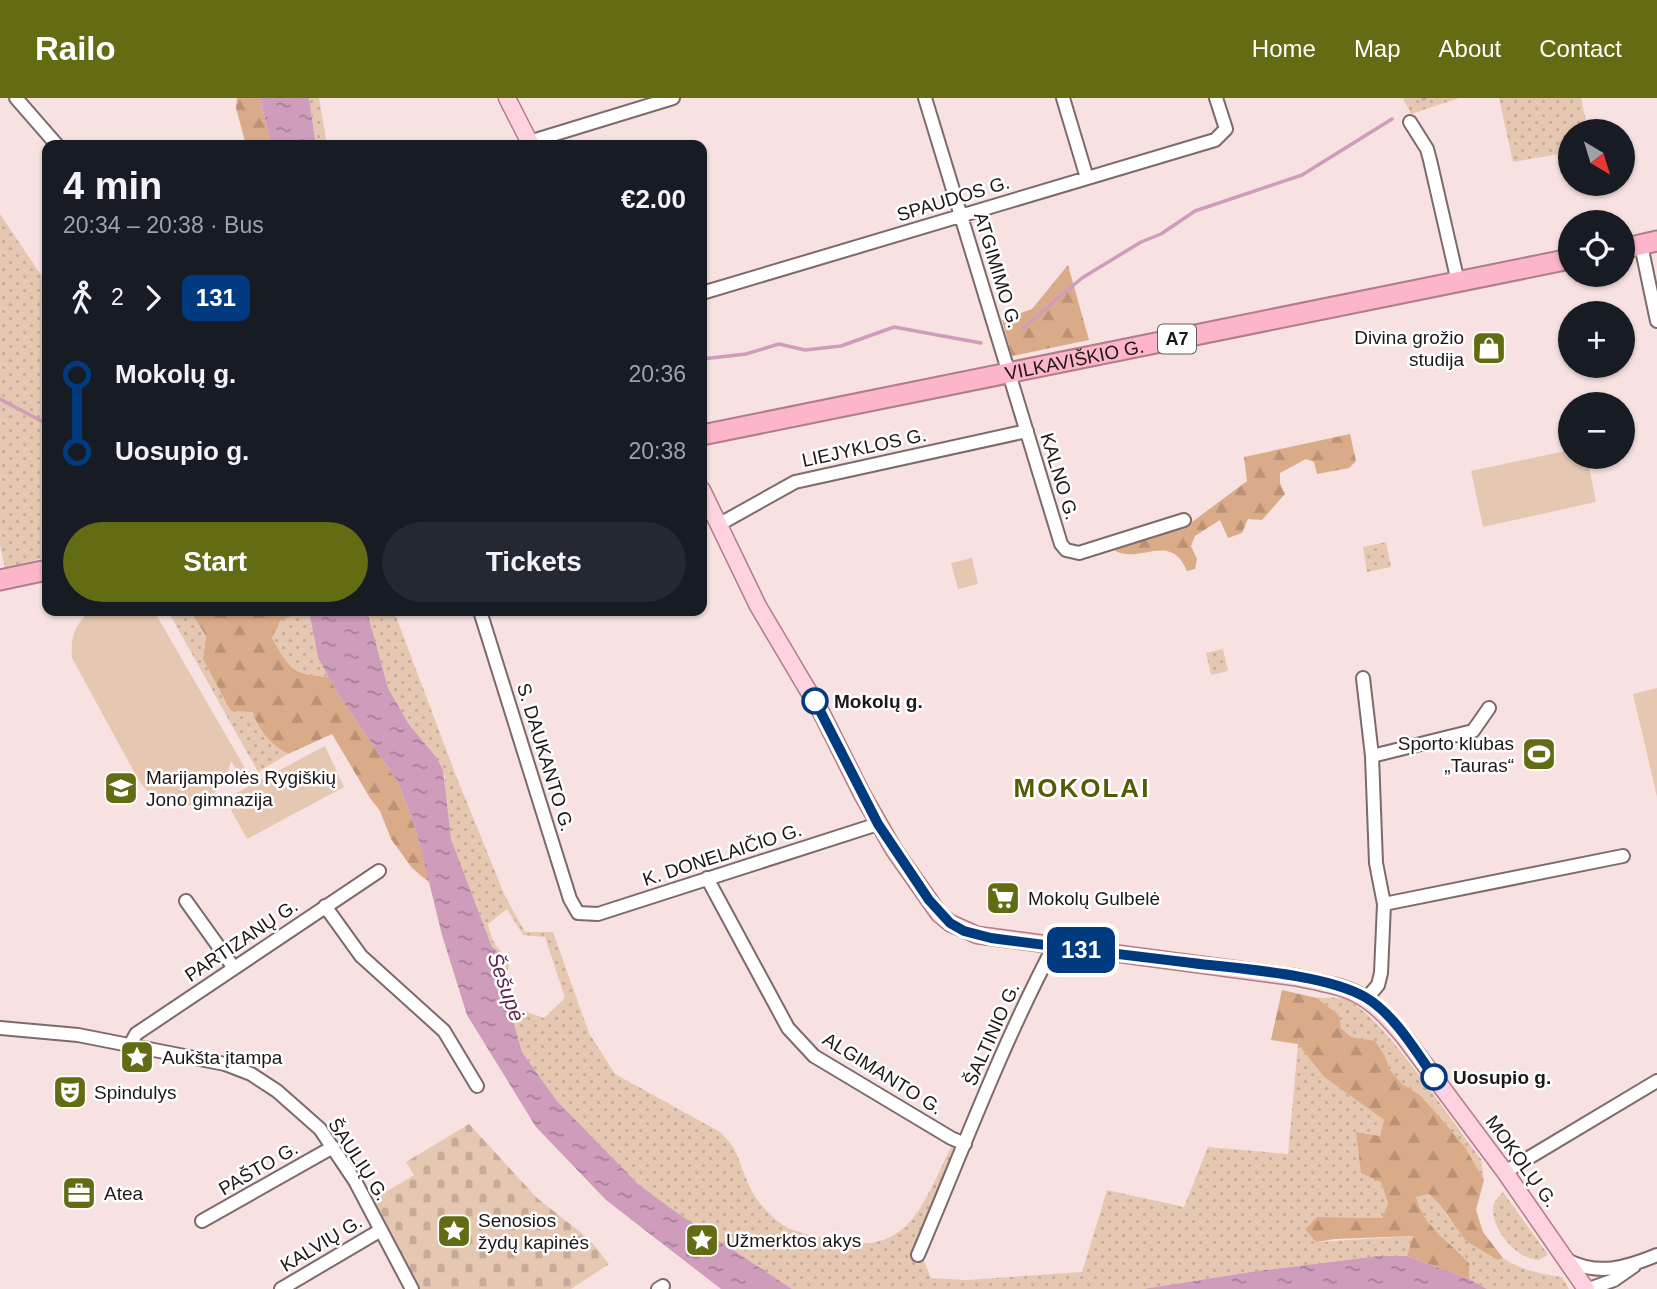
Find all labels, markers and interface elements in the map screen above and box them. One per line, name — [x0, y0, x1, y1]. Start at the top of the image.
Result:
text: Railo — [35, 30, 116, 67]
text: Home — [1252, 35, 1316, 62]
text: Map — [1354, 35, 1401, 62]
text: About — [1439, 35, 1501, 62]
text: Contact — [1539, 35, 1622, 62]
north arrow — [1558, 119, 1634, 196]
map controls — [1558, 119, 1635, 469]
text: 4 min — [63, 165, 162, 207]
street label: SPAUDOS G. — [894, 171, 1012, 226]
text: €2.00 — [621, 184, 686, 214]
street label: ATGIMIMO G. — [970, 210, 1025, 331]
button: locate — [1558, 210, 1635, 287]
text: 20:34 – 20:38 · Bus — [63, 212, 264, 238]
icon: walk — [63, 279, 101, 317]
icon: forward — [134, 279, 172, 317]
text: 2 — [111, 284, 124, 310]
text: 131 — [196, 284, 236, 311]
button: + — [1558, 301, 1635, 378]
road number: A7 — [1158, 325, 1196, 354]
place label: Divina grožio studija — [1354, 327, 1464, 370]
shop icon: Divina grožio studija — [1470, 329, 1508, 367]
street label: VILKAVIŠKIO G. — [1003, 336, 1146, 384]
text: Mokolų g. — [115, 359, 236, 389]
text: 20:36 — [628, 361, 686, 387]
button: − — [1558, 392, 1635, 469]
street label: LIEJYKLOS G. — [800, 424, 928, 471]
street label: KALNO G. — [1036, 430, 1083, 522]
text: Uosupio g. — [115, 436, 249, 466]
text: 20:38 — [628, 438, 686, 464]
button: Start — [63, 522, 368, 602]
button: Tickets — [382, 522, 686, 602]
street label: S. DAUKANTO G. — [513, 681, 578, 834]
marker: Mokolų g. — [802, 688, 828, 714]
place label: Mokolų g. — [834, 691, 923, 712]
place label: Sporto klubas „Tauras“ — [1398, 733, 1514, 776]
sports icon: Sporto klubas „Tauras“ — [1520, 735, 1558, 773]
place label: Marijampolės Rygiškių Jono gimnazija — [146, 767, 336, 810]
school or university icon: Marijampolės Rygiškių Jono gimnazija — [102, 769, 140, 807]
district label: MOKOLAI — [1014, 773, 1150, 803]
street label: K. DONELAIČIO G. — [640, 819, 804, 890]
supermarket icon: Mokolų Gulbelė — [984, 879, 1022, 917]
place label: Mokolų Gulbelė — [1028, 888, 1160, 909]
street label: PARTIZANŲ G. — [181, 895, 302, 986]
line badge: 131 — [1041, 927, 1121, 973]
text: 131 — [1061, 936, 1101, 963]
water label: Šešupė — [483, 949, 529, 1024]
street label: ŠALTINIO G. — [959, 979, 1024, 1089]
street label: ALGIMANTO G. — [819, 1028, 946, 1119]
place icon: Aukšta įtampa — [118, 1038, 156, 1076]
place label: Aukšta įtampa — [162, 1047, 283, 1068]
marker: Uosupio g. — [1421, 1064, 1447, 1090]
place label: Uosupio g. — [1453, 1067, 1551, 1088]
theatre icon: Spindulys — [51, 1073, 89, 1111]
place label: Spindulys — [94, 1082, 176, 1103]
street label: MOKOLŲ G. — [1481, 1112, 1562, 1211]
street label: ŠAULIŲ G. — [324, 1114, 393, 1204]
street label: PAŠTO G. — [215, 1137, 302, 1200]
office icon: Atea — [60, 1174, 98, 1212]
place label: Atea — [104, 1183, 144, 1204]
place label: Senosios žydų kapinės — [478, 1210, 589, 1253]
street label: KALVIŲ G. — [277, 1211, 366, 1276]
place icon: Senosios žydų kapinės — [435, 1212, 473, 1250]
place icon: Užmerktos akys — [683, 1221, 721, 1259]
place label: Užmerktos akys — [726, 1230, 861, 1251]

